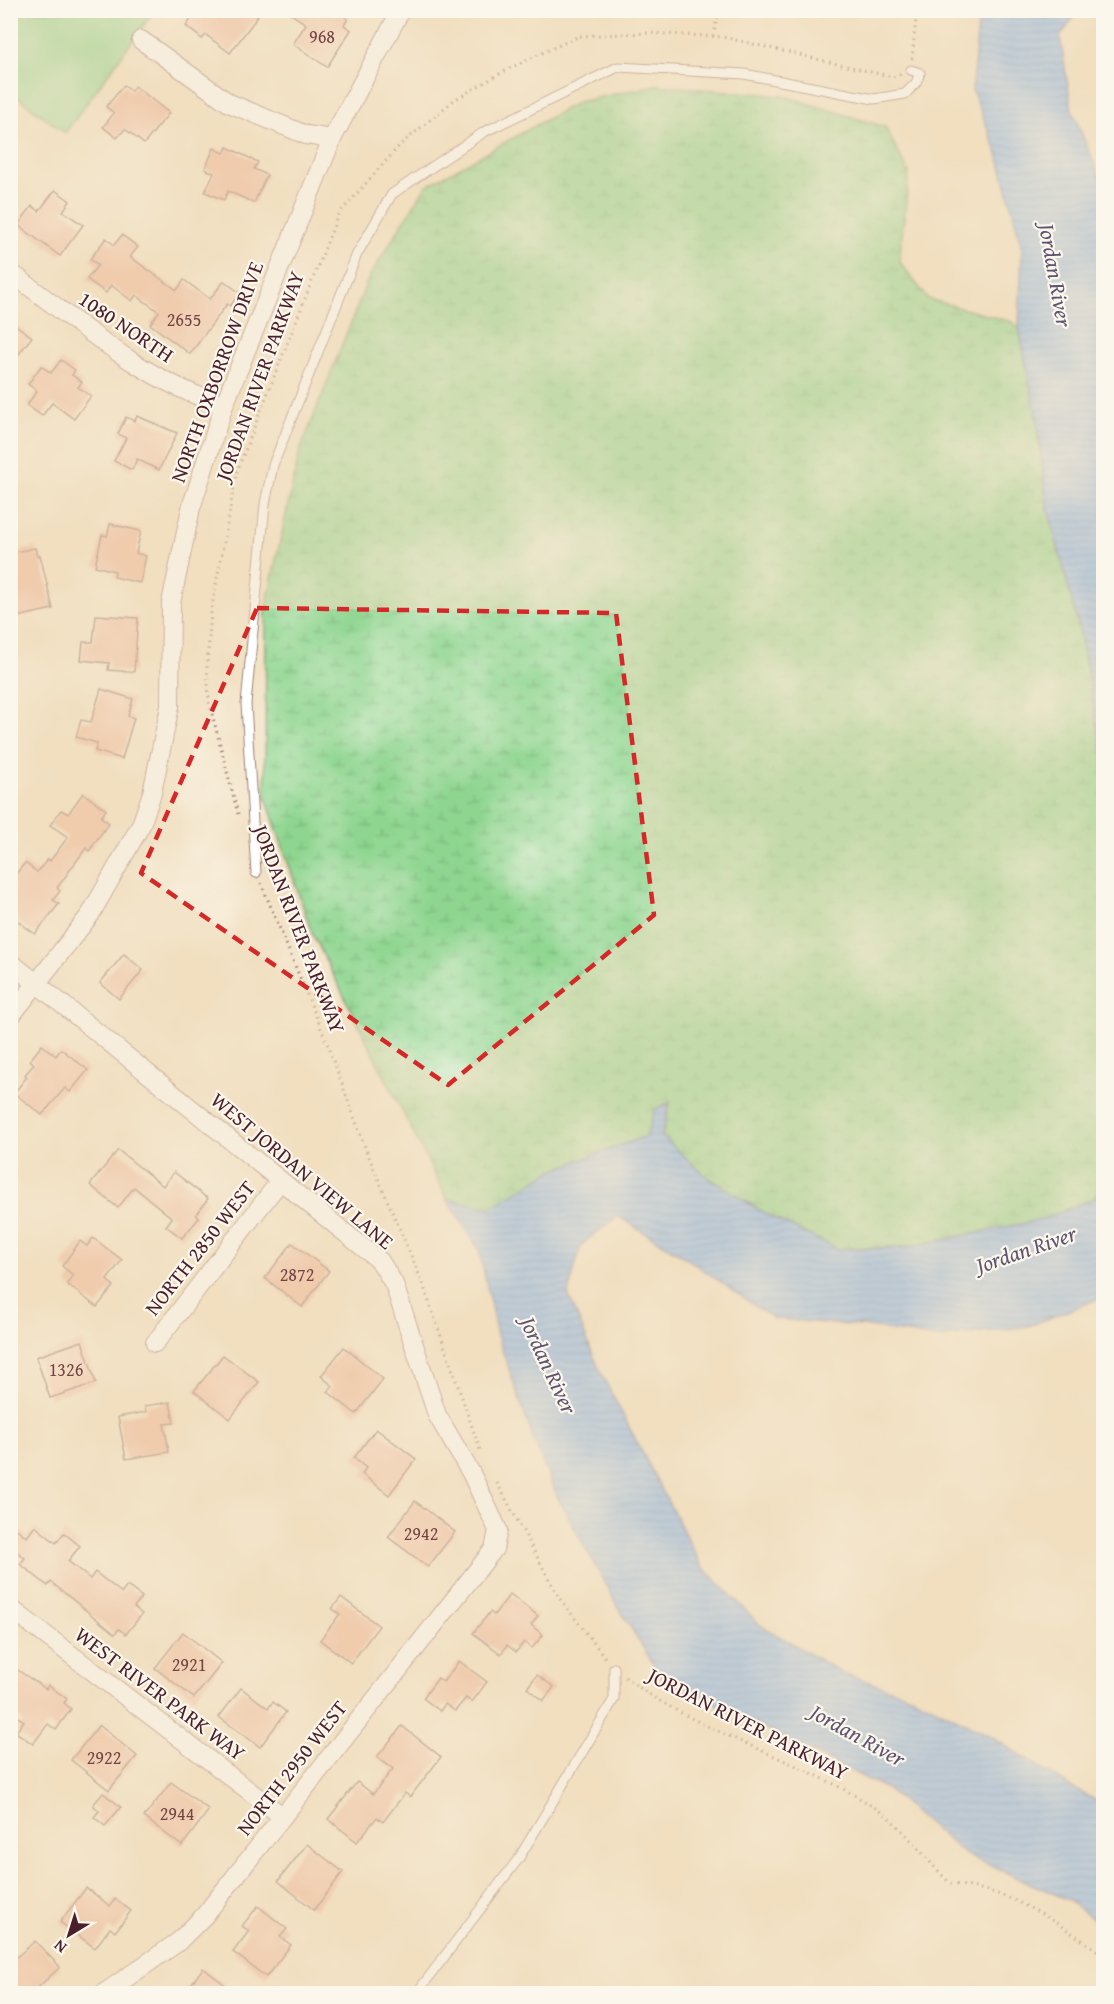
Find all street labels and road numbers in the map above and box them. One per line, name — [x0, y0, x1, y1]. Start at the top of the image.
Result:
street label: NORTH OXBORROW DRIVE — [162, 256, 271, 487]
street label: JORDAN RIVER PARKWAY — [206, 266, 312, 488]
street label: 1080 NORTH — [72, 283, 180, 370]
street label: JORDAN RIVER PARKWAY — [244, 817, 354, 1038]
street label: WEST JORDAN VIEW LANE — [204, 1085, 401, 1257]
street label: NORTH 2850 WEST — [137, 1173, 262, 1322]
street label: WEST RIVER PARK WAY — [69, 1619, 252, 1768]
street label: JORDAN RIVER PARKWAY — [640, 1658, 854, 1788]
street label: NORTH 2950 WEST — [229, 1693, 354, 1842]

